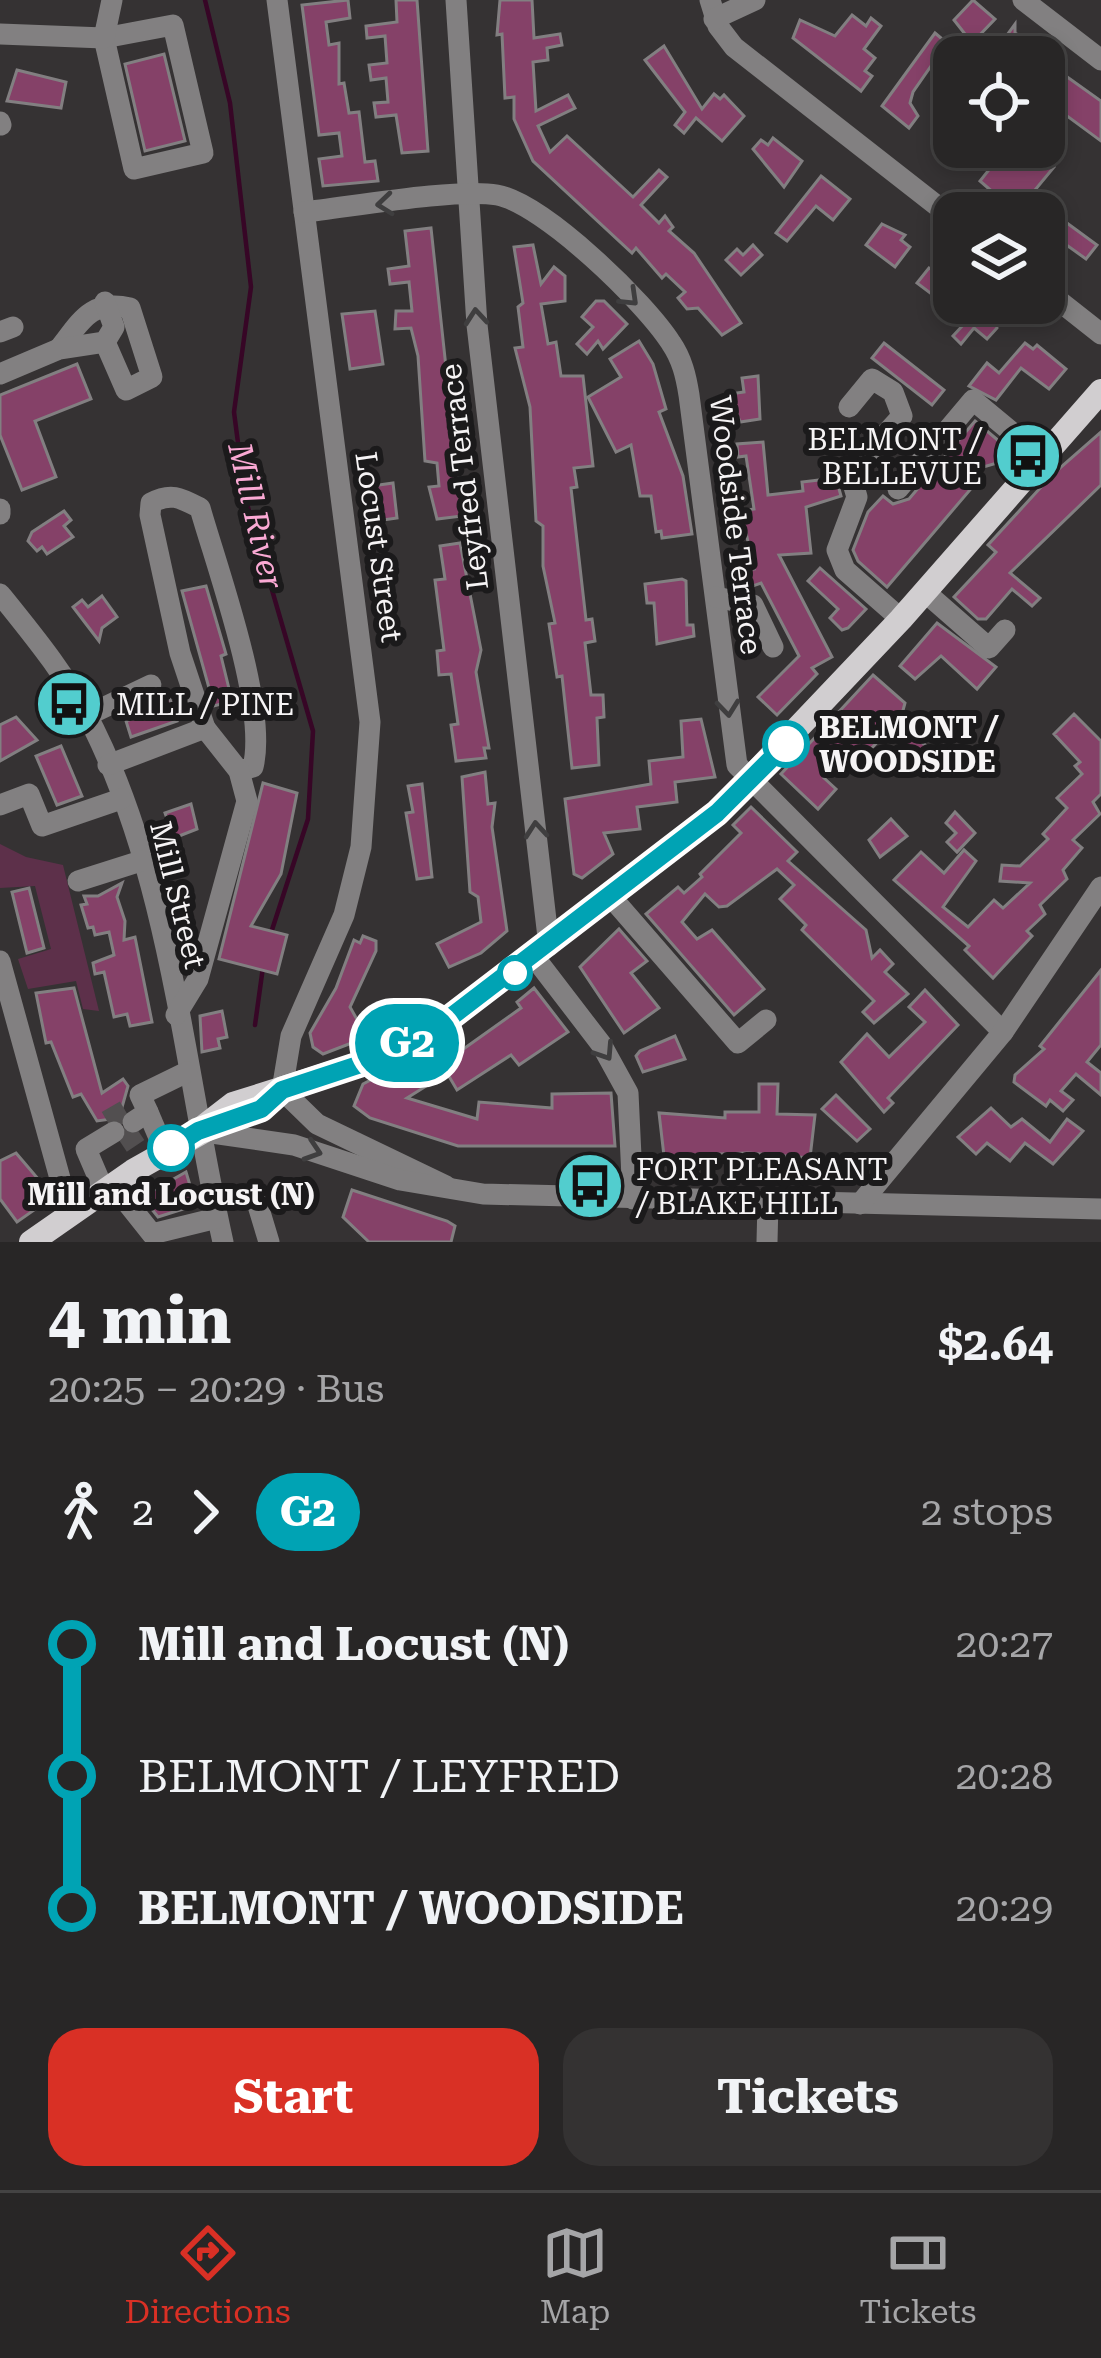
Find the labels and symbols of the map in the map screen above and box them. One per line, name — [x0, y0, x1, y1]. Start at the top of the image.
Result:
one-way arrow — [375, 191, 394, 216]
one-way arrow — [617, 284, 638, 306]
one-way arrow — [464, 308, 489, 327]
street label: Leyfred Terrace — [433, 362, 495, 592]
street label: Woodside Terrace — [703, 394, 769, 656]
bus stop icon: BELMONT / BELLEVUE — [993, 421, 1063, 491]
place label: BELMONT / BELLEVUE — [807, 422, 983, 491]
water label: Mill River — [220, 438, 292, 593]
street label: Locust Street — [348, 450, 410, 644]
bus stop icon: MILL / PINE — [34, 669, 104, 739]
place label: MILL / PINE — [116, 687, 294, 722]
one-way arrow — [715, 699, 740, 718]
place label: BELMONT / WOODSIDE — [819, 710, 1000, 779]
marker: BELMONT / WOODSIDE — [764, 722, 808, 766]
street label: Mill Street — [143, 818, 213, 972]
one-way arrow — [524, 820, 549, 839]
unlabelled marker — [499, 957, 531, 989]
line badge: G2 — [353, 1004, 461, 1082]
one-way arrow — [590, 1038, 612, 1060]
marker: Mill and Locust (N) — [149, 1126, 193, 1170]
one-way arrow — [302, 1137, 323, 1162]
bus stop icon: FORT PLEASANT / BLAKE HILL — [555, 1151, 625, 1221]
place label: FORT PLEASANT / BLAKE HILL — [635, 1152, 887, 1221]
place label: Mill and Locust (N) — [27, 1177, 315, 1212]

